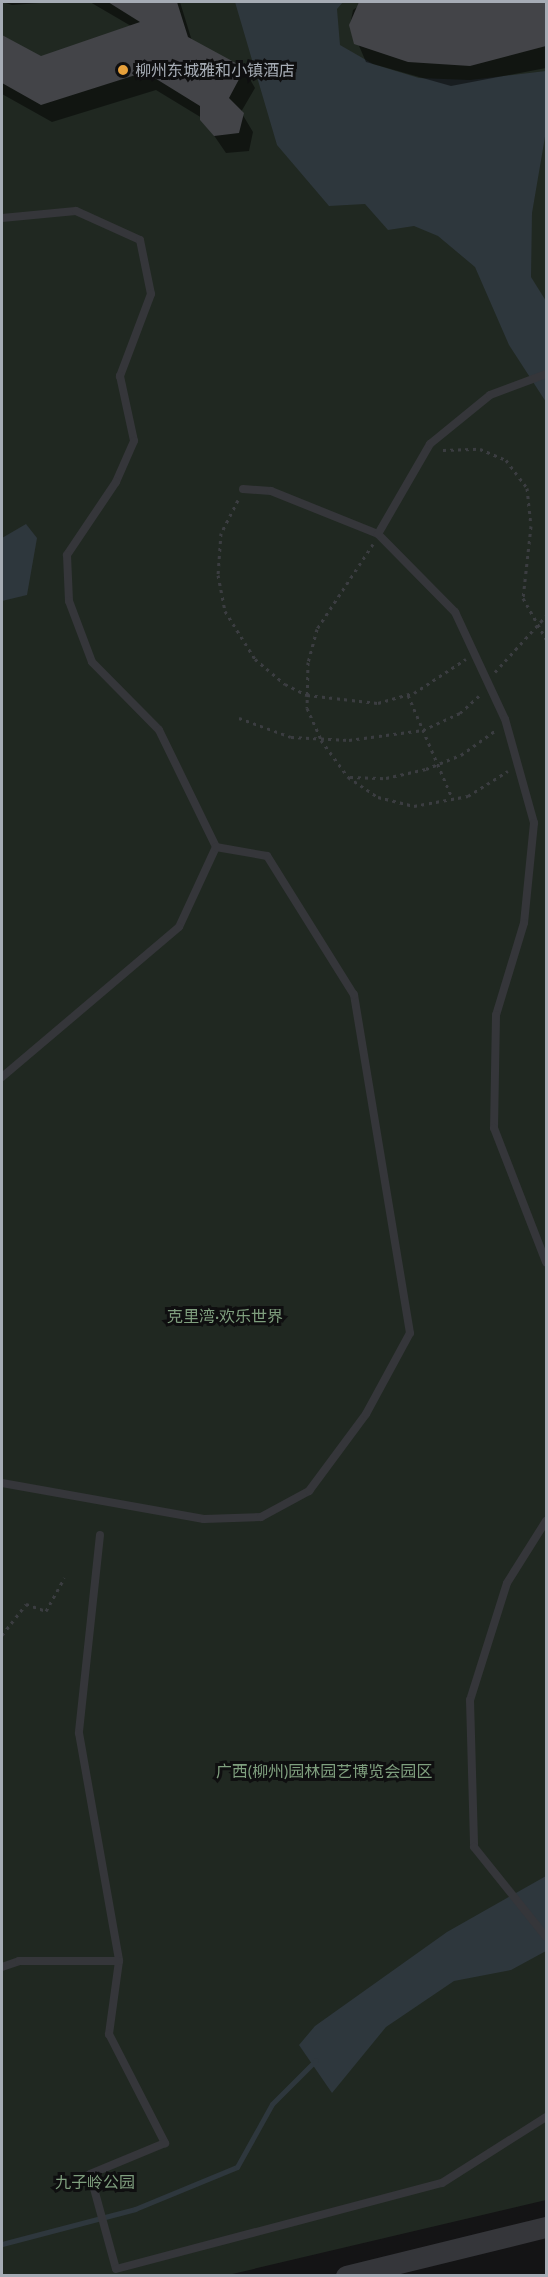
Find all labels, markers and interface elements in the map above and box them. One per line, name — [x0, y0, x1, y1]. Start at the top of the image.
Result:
place label: 柳州东城雅和小镇酒店 — [135, 60, 295, 80]
marker: 柳州东城雅和小镇酒店 — [116, 63, 130, 77]
park label: 克里湾·欢乐世界 — [167, 1306, 283, 1326]
park label: 广西(柳州)园林园艺博览会园区 — [216, 1761, 432, 1781]
park label: 九子岭公园 — [55, 2172, 135, 2192]

